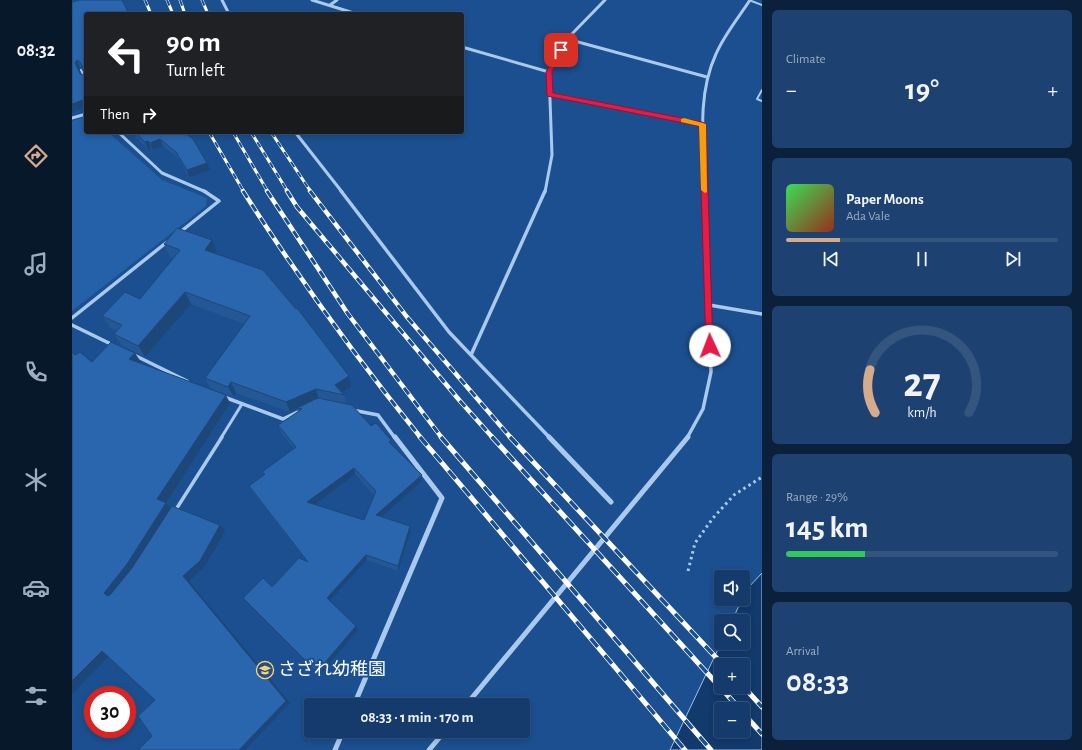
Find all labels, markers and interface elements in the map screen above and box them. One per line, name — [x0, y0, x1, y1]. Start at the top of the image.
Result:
icon: left — [100, 28, 152, 80]
text: 90 m — [166, 29, 221, 57]
pin — [544, 33, 578, 67]
icon: arrive — [550, 39, 572, 61]
text: 08:32 — [17, 42, 55, 60]
text: Climate — [786, 53, 825, 66]
text: Turn left — [166, 62, 225, 80]
text: 19° — [905, 75, 939, 105]
text: − — [786, 79, 797, 101]
text: + — [1047, 79, 1058, 101]
icon: right — [138, 104, 160, 126]
text: Then — [100, 107, 130, 122]
icon: directions — [22, 142, 50, 170]
text: Paper Moons — [846, 192, 924, 207]
text: Ada Vale — [846, 210, 890, 223]
icon: previous — [820, 248, 842, 270]
icon: pause — [911, 248, 933, 270]
icon: next — [1002, 248, 1024, 270]
icon: music — [22, 250, 50, 278]
position arrow — [689, 325, 731, 367]
icon: phone — [22, 358, 50, 386]
text: 27 — [903, 363, 941, 404]
text: km/h — [907, 406, 937, 420]
icon: climate — [22, 466, 50, 494]
text: Range · 29% — [786, 491, 848, 504]
text: 145 km — [786, 513, 868, 543]
map controls — [714, 570, 750, 738]
button: sound — [714, 570, 750, 606]
icon: car — [22, 574, 50, 602]
button: search — [714, 614, 750, 650]
text: Arrival — [786, 645, 819, 658]
button: + — [714, 658, 750, 694]
place label: さざれ幼稚園 — [278, 659, 386, 679]
school or university icon: さざれ幼稚園 — [255, 660, 275, 680]
text: 08:33 — [786, 667, 849, 697]
icon: filters — [22, 682, 50, 710]
speed limit sign: 30 — [84, 686, 136, 738]
button: − — [714, 702, 750, 738]
text: 08:33 · 1 min · 170 m — [360, 710, 474, 725]

